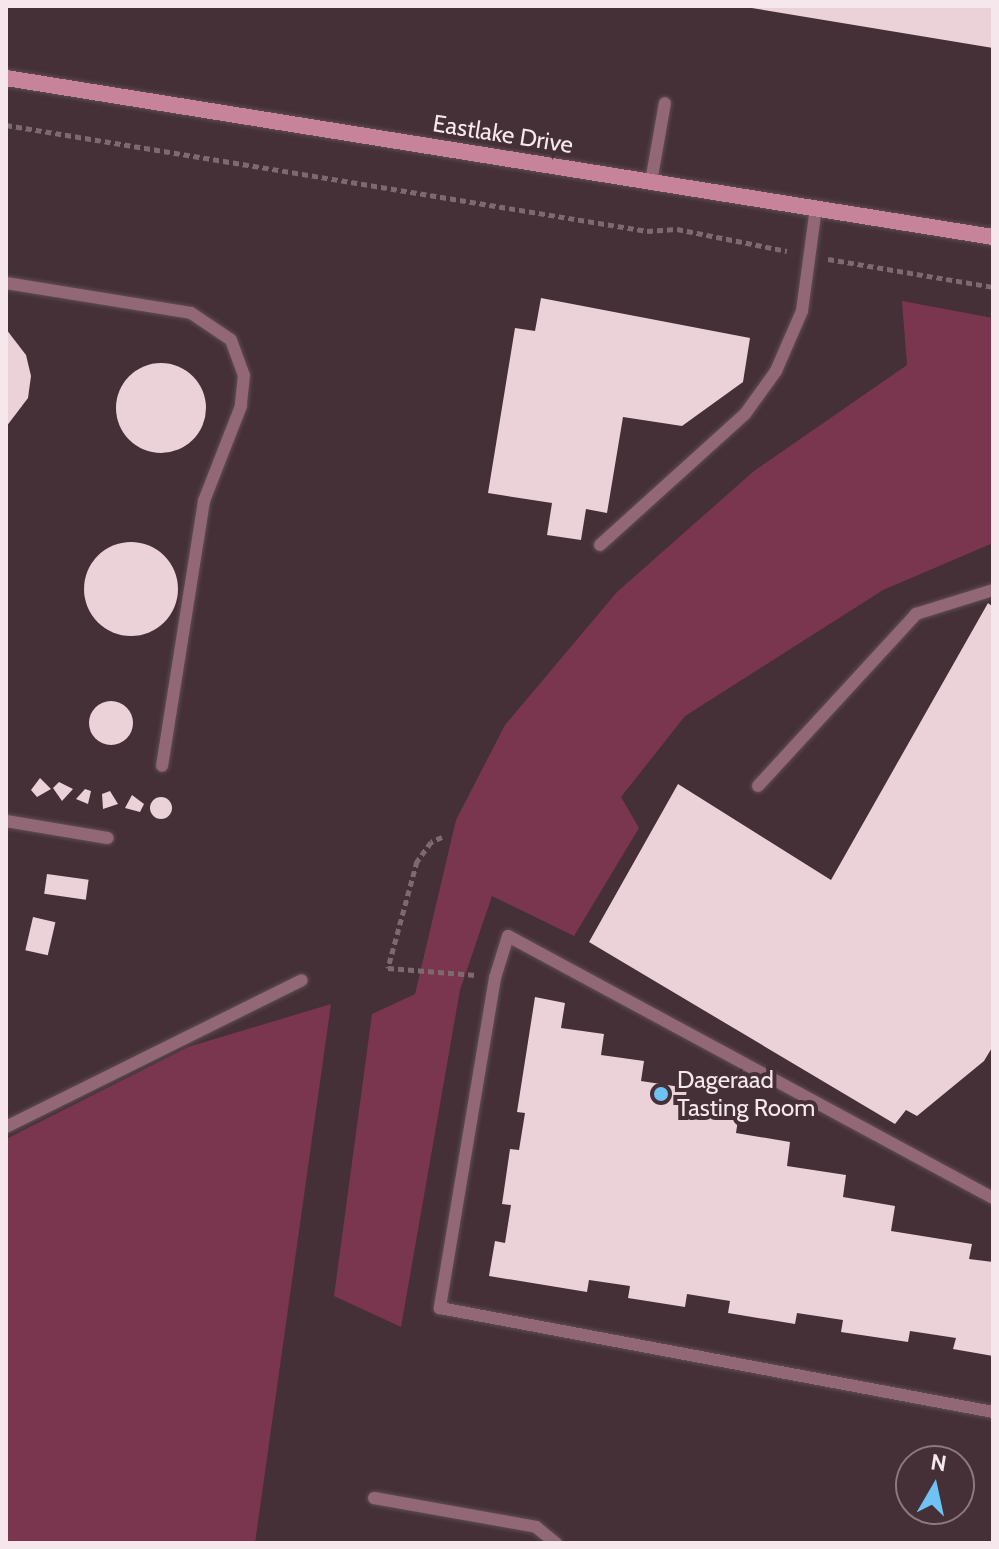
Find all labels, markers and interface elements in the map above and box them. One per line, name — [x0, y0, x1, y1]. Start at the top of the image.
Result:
street label: Eastlake Drive — [431, 109, 575, 159]
place label: Dageraad Tasting Room — [677, 1066, 815, 1122]
marker: Dageraad Tasting Room — [652, 1085, 670, 1103]
north arrow — [895, 1445, 975, 1525]
text: N — [929, 1448, 948, 1477]

